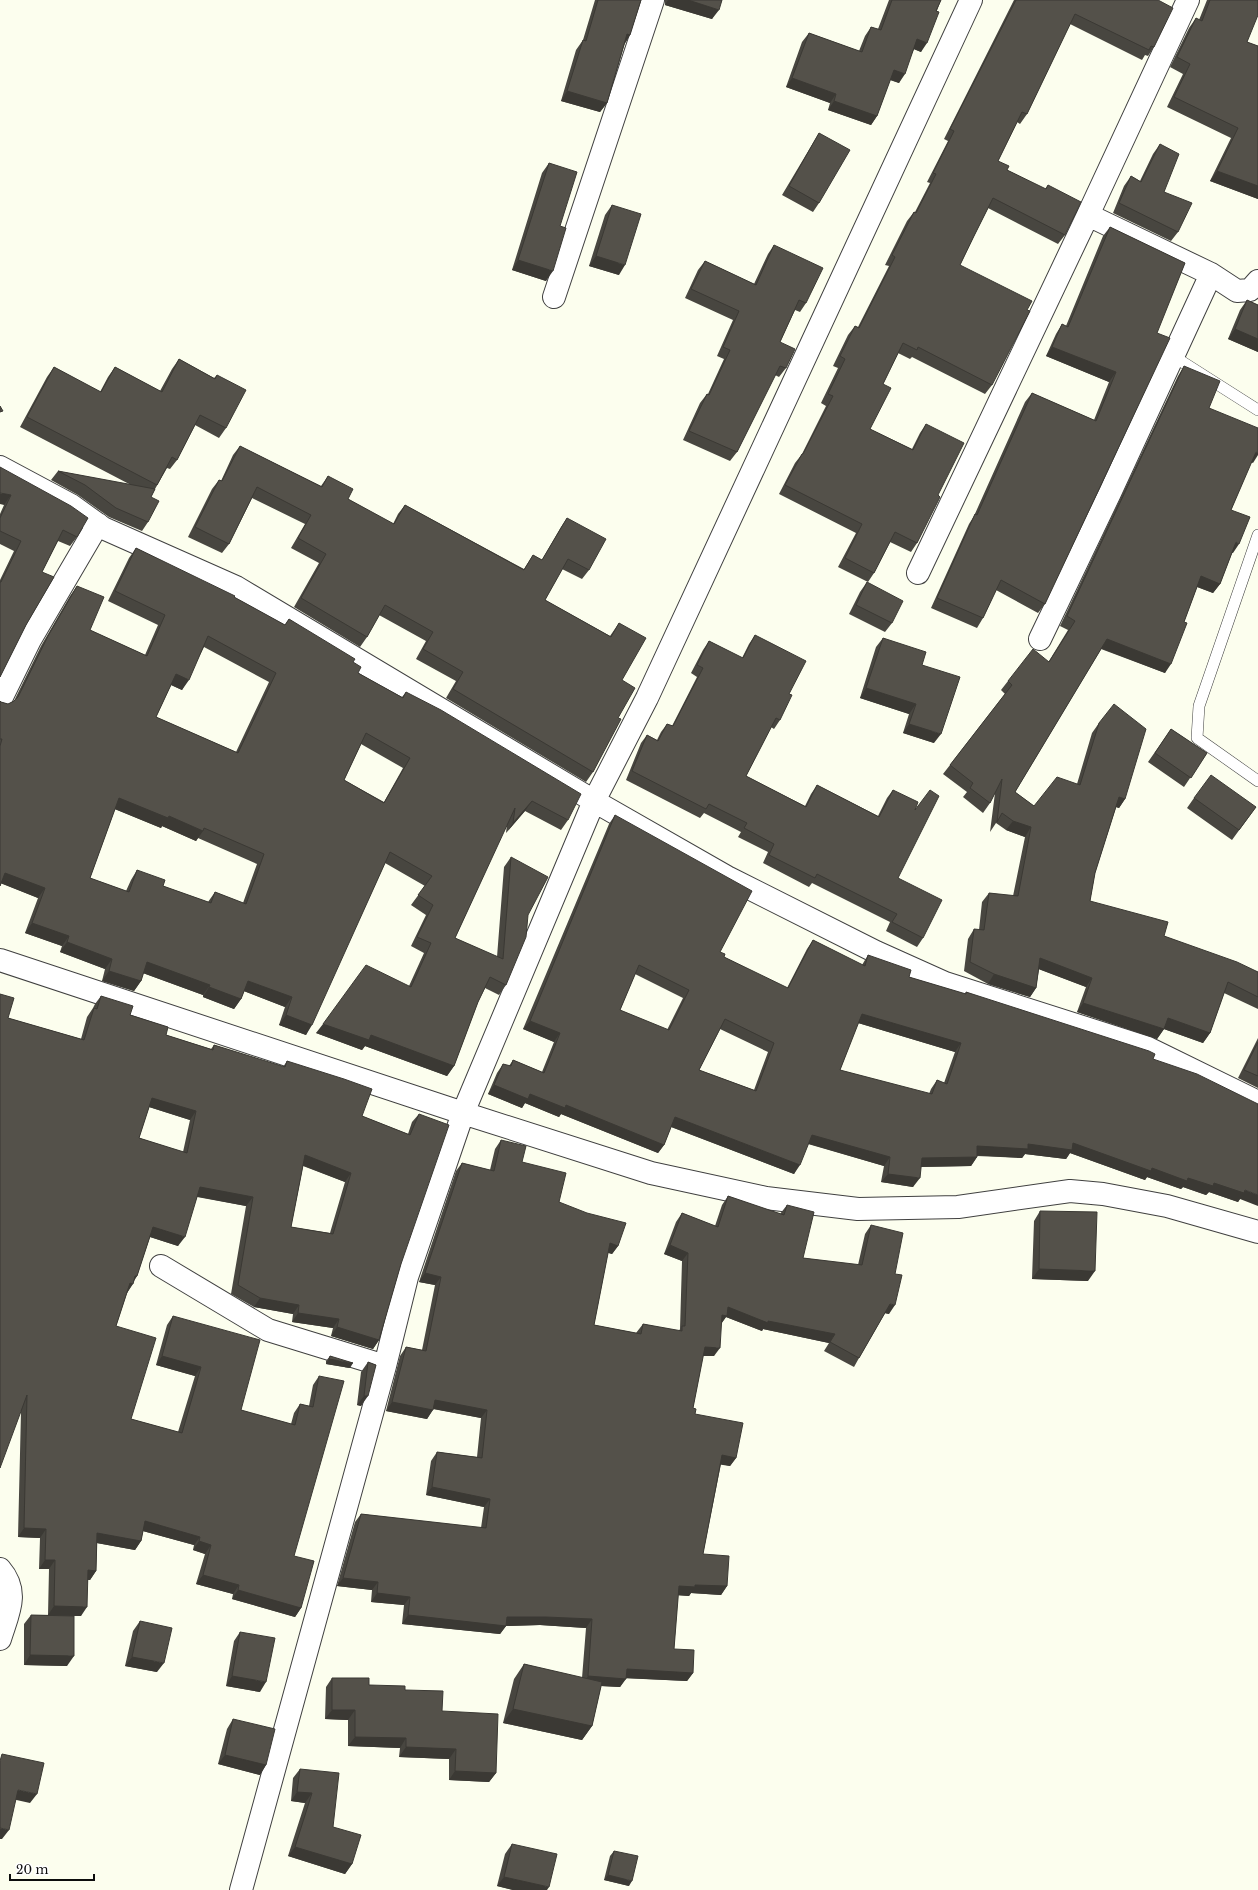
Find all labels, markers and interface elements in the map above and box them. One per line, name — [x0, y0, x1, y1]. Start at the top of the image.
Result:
scale bar — [10, 1856, 94, 1882]
text: 20 m — [16, 1862, 48, 1877]

